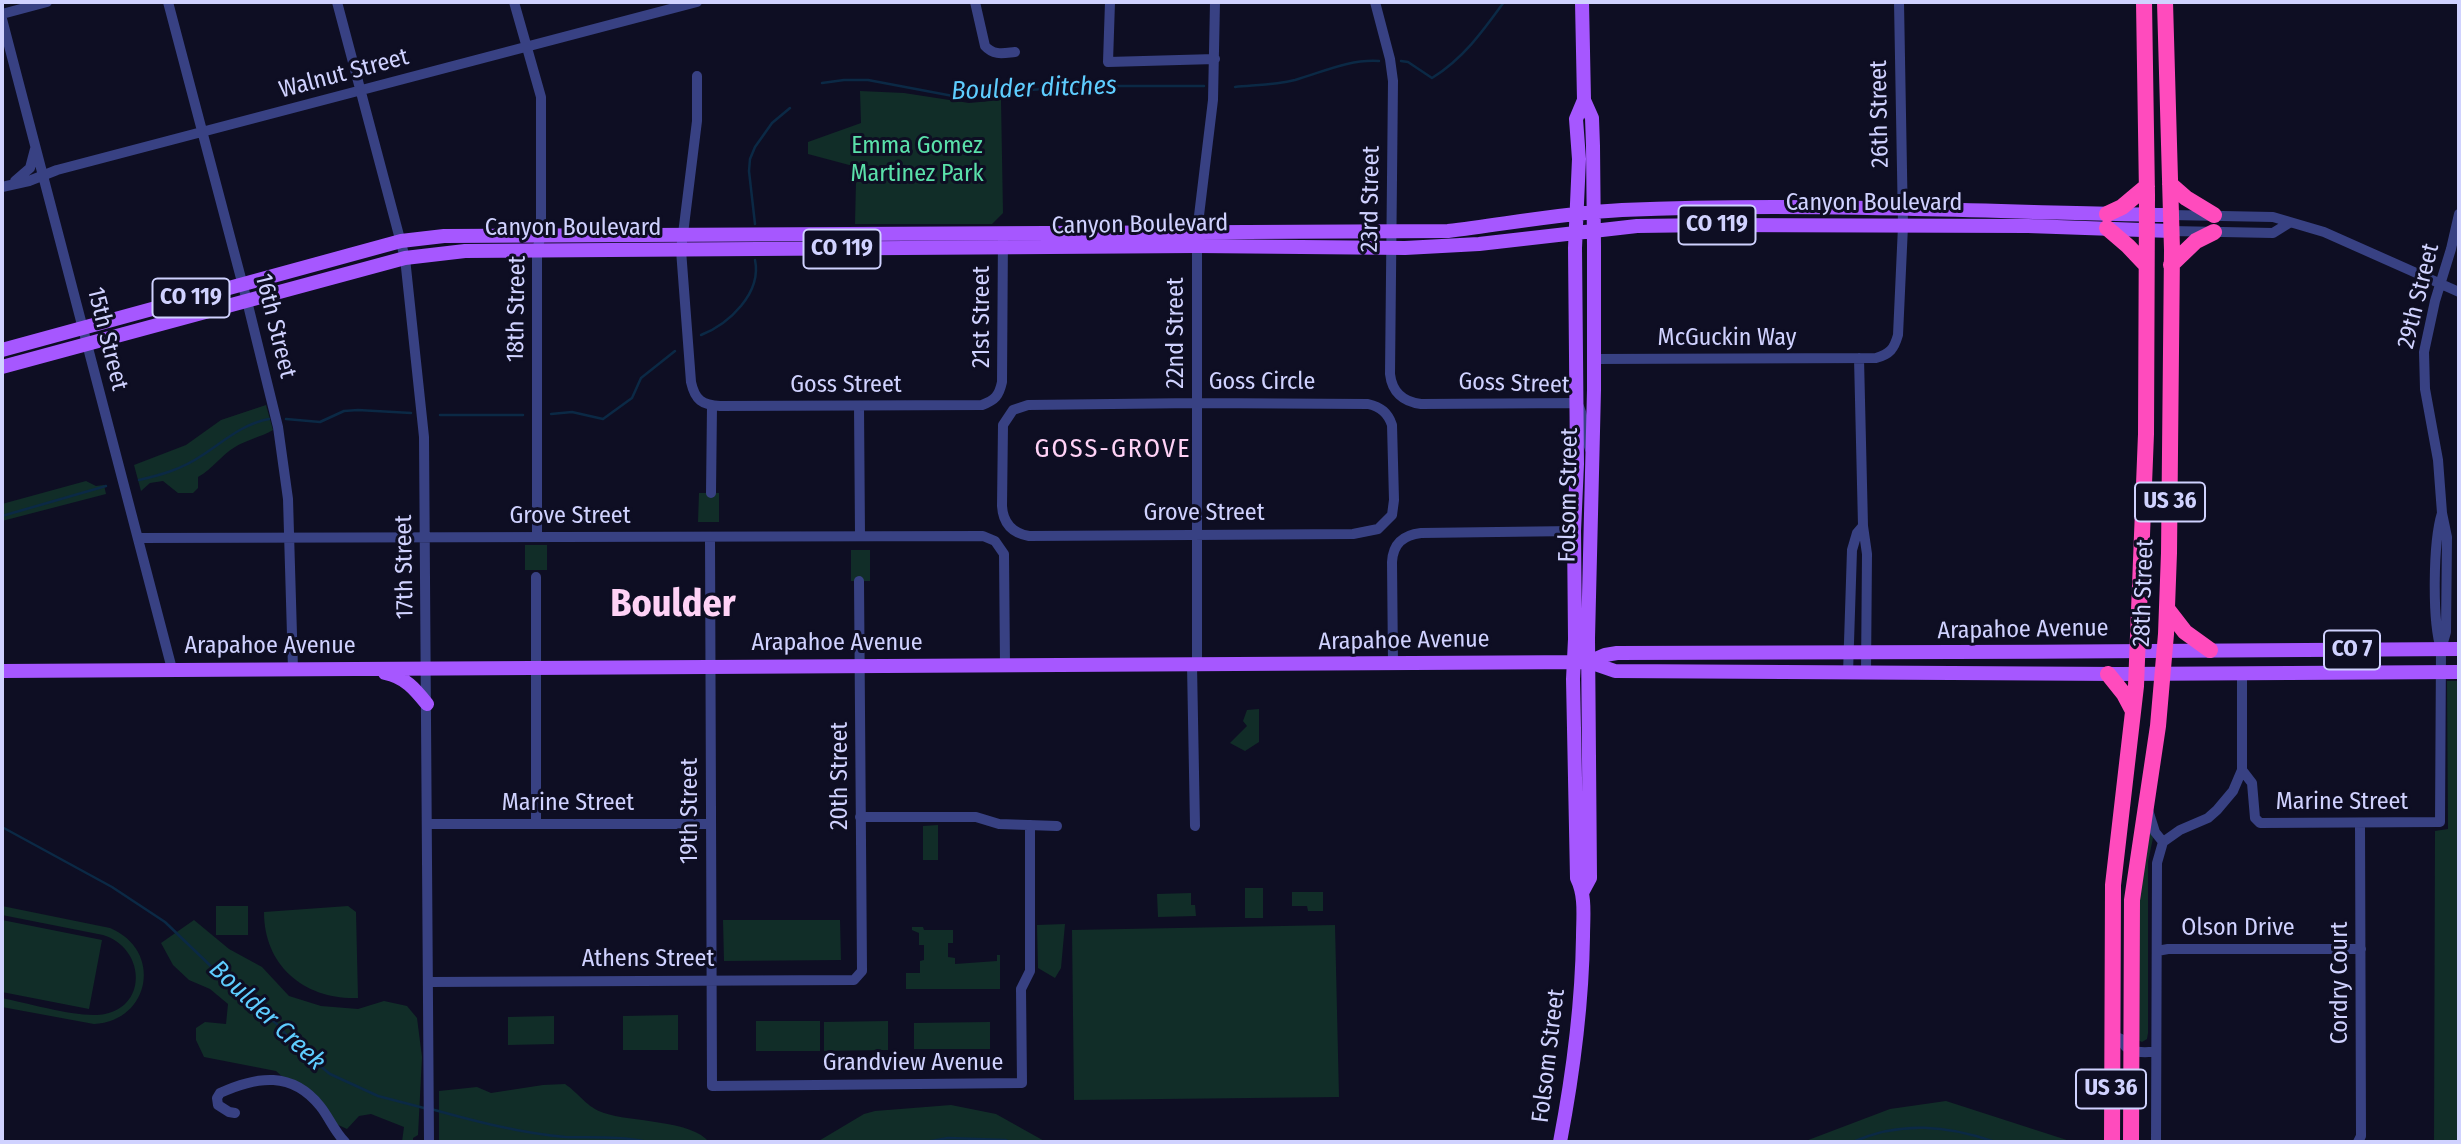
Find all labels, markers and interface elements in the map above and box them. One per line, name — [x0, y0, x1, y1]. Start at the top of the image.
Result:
street label: Walnut Street — [276, 43, 412, 105]
street label: 26th Street — [1865, 60, 1895, 168]
water label: Boulder ditches — [951, 71, 1117, 107]
park label: Emma Gomez Martinez Park — [850, 132, 984, 188]
street label: 23rd Street — [1356, 145, 1386, 253]
street label: Canyon Boulevard — [1786, 189, 1962, 217]
road number: CO 119 — [1678, 206, 1756, 244]
street label: Canyon Boulevard — [1051, 209, 1229, 241]
street label: Canyon Boulevard — [485, 214, 661, 242]
road number: CO 119 — [804, 230, 880, 268]
street label: 29th Street — [2392, 240, 2446, 352]
street label: 18th Street — [502, 256, 532, 362]
street label: 21st Street — [968, 266, 996, 368]
street label: 16th Street — [248, 271, 302, 381]
street label: 22nd Street — [1162, 277, 1190, 389]
road number: CO 119 — [152, 278, 230, 318]
street label: 15th Street — [80, 284, 134, 394]
street label: McGuckin Way — [1658, 324, 1796, 352]
street label: Goss Circle — [1209, 368, 1315, 396]
street label: Goss Street — [1458, 368, 1570, 400]
street label: Goss Street — [790, 371, 902, 399]
street label: Folsom Street — [1553, 427, 1585, 563]
district label: GOSS-GROVE — [1036, 434, 1190, 466]
road number: US 36 — [2135, 482, 2205, 522]
street label: Grove Street — [1143, 499, 1265, 527]
street label: Grove Street — [509, 502, 631, 530]
street label: 17th Street — [390, 515, 420, 619]
street label: 28th Street — [2128, 539, 2160, 647]
district label: Boulder — [610, 582, 736, 628]
street label: Arapahoe Avenue — [1937, 614, 2109, 646]
street label: Arapahoe Avenue — [1318, 625, 1490, 657]
street label: Arapahoe Avenue — [751, 629, 923, 657]
road number: CO 7 — [2324, 630, 2380, 670]
street label: Arapahoe Avenue — [184, 632, 356, 660]
street label: 20th Street — [826, 722, 854, 830]
street label: 19th Street — [676, 758, 704, 864]
street label: Marine Street — [2276, 788, 2408, 816]
street label: Marine Street — [502, 789, 634, 817]
street label: Olson Drive — [2181, 914, 2295, 942]
street label: Cordry Court — [2326, 922, 2354, 1044]
street label: Athens Street — [582, 945, 714, 973]
water label: Boulder Creek — [202, 954, 332, 1078]
street label: Folsom Street — [1527, 987, 1571, 1125]
street label: Grandview Avenue — [823, 1049, 1003, 1077]
road number: US 36 — [2076, 1070, 2146, 1108]

